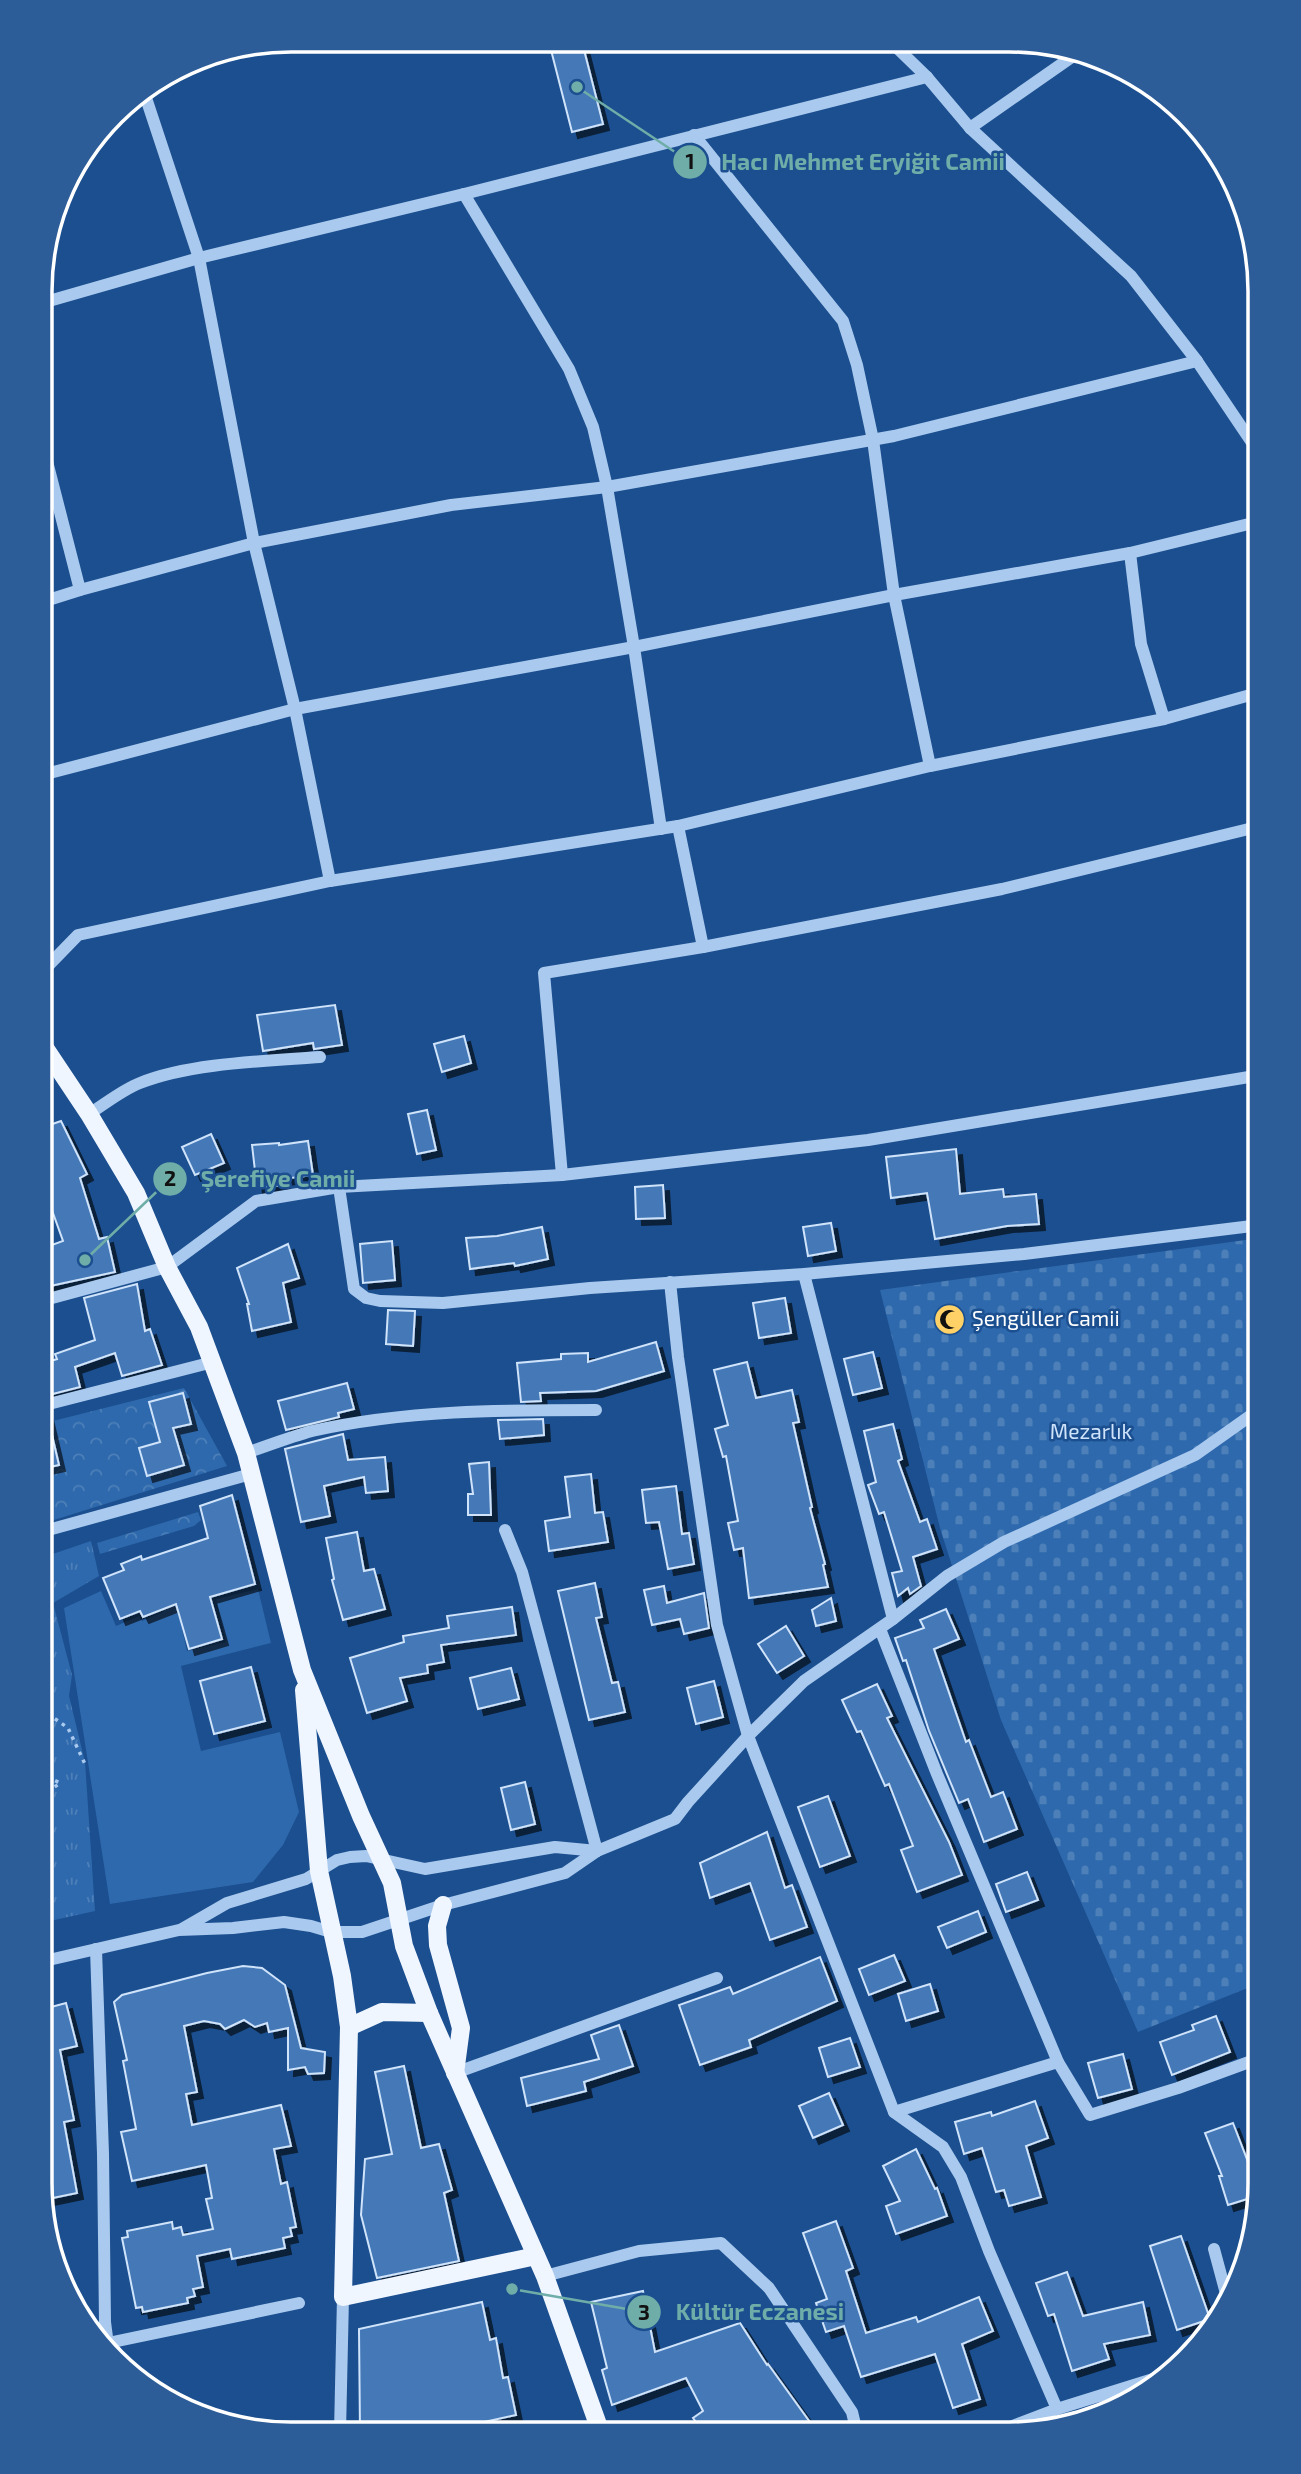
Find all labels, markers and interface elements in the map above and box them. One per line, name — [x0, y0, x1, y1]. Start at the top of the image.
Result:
callout: Hacı Mehmet Eryiğit Camii — [672, 140, 1019, 184]
text: Hacı Mehmet Eryiğit Camii — [721, 147, 1005, 175]
text: 1 — [685, 148, 695, 173]
callout: Şerefiye Camii — [152, 1157, 370, 1201]
text: Şerefiye Camii — [201, 1164, 355, 1193]
text: 2 — [164, 1165, 176, 1190]
mosque icon: Şengüller Camii — [932, 1302, 966, 1336]
place label: Şengüller Camii — [972, 1305, 1120, 1332]
park label: Mezarlık — [1050, 1418, 1133, 1443]
callout: Kültür Eczanesi — [626, 2290, 858, 2334]
text: Kültür Eczanesi — [676, 2297, 844, 2325]
text: 3 — [638, 2299, 650, 2324]

